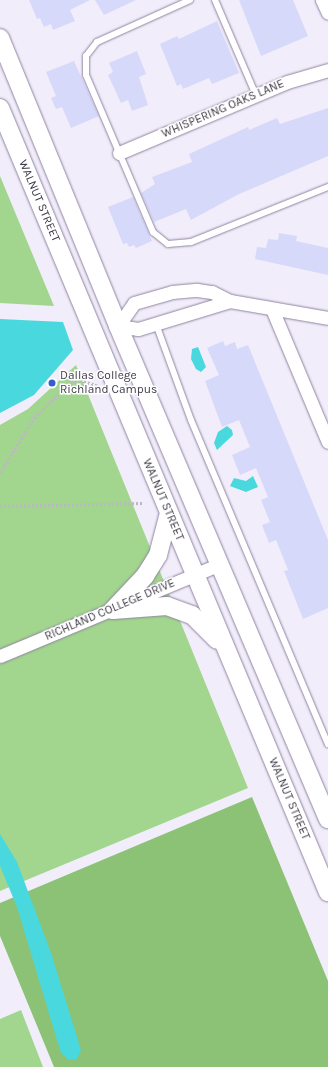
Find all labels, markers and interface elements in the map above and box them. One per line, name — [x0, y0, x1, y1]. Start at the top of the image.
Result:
street label: WHISPERING OAKS LANE — [160, 77, 286, 141]
street label: WALNUT STREET — [15, 158, 63, 244]
place label: Dallas College Richland Campus — [60, 369, 157, 397]
marker: Dallas College Richland Campus — [47, 378, 57, 388]
street label: WALNUT STREET — [139, 457, 187, 543]
street label: RICHLAND COLLEGE DRIVE — [43, 576, 177, 644]
street label: WALNUT STREET — [265, 756, 313, 842]

